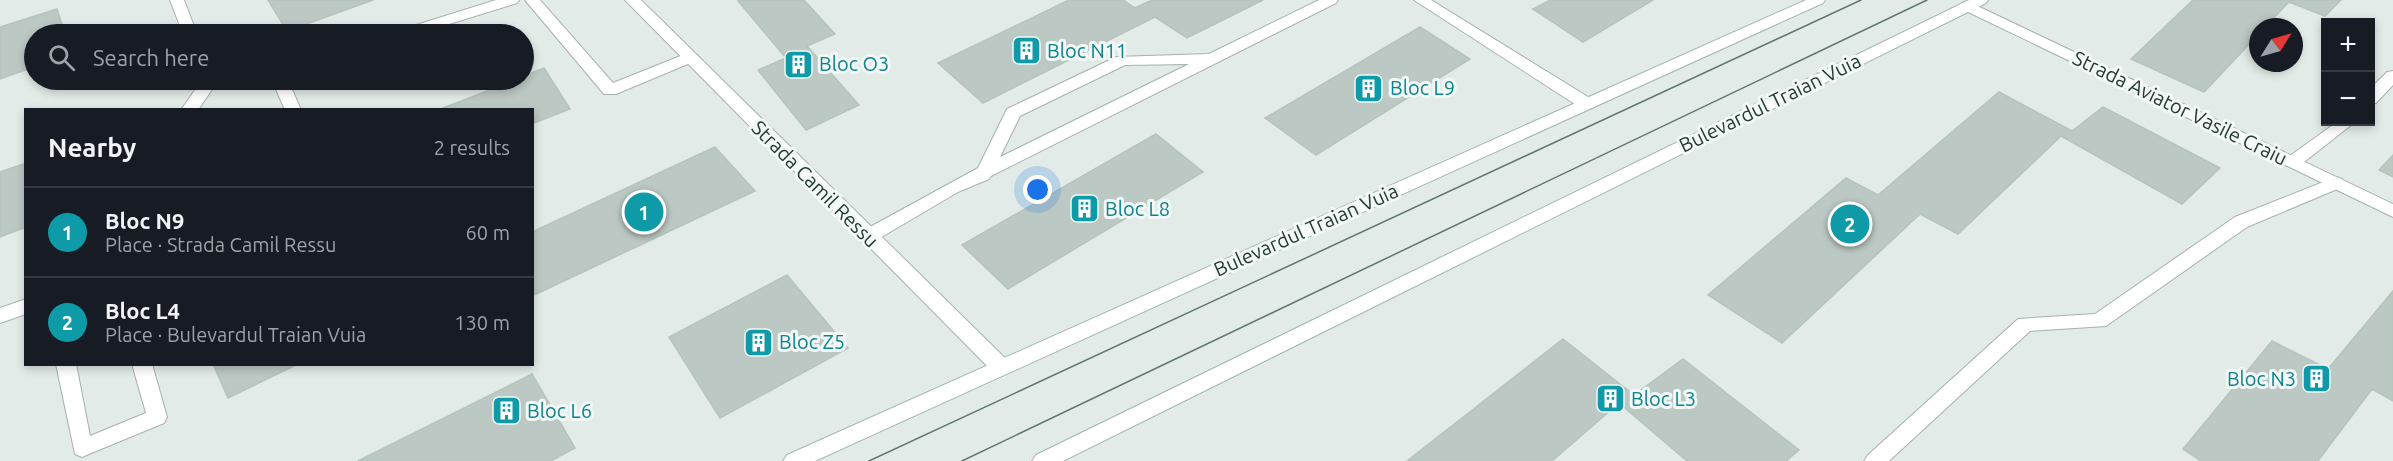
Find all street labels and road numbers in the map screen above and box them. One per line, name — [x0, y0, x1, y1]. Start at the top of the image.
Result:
street label: Strada Aviator Vasile Craiu — [2069, 46, 2291, 170]
street label: Bulevardul Traian Vuia — [1675, 49, 1864, 157]
street label: Strada Camil Ressu — [747, 116, 883, 252]
street label: Bulevardul Traian Vuia — [1210, 179, 1402, 281]

